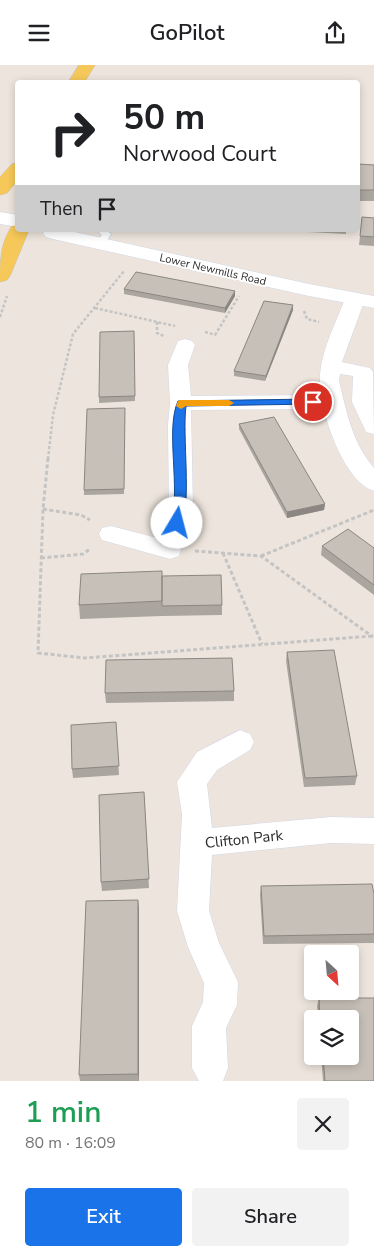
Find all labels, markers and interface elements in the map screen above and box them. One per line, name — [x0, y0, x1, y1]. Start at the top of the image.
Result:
text: GoPilot — [150, 18, 224, 48]
icon: menu — [25, 19, 53, 47]
icon: share — [321, 19, 349, 47]
text: 50 m — [123, 94, 205, 141]
icon: right — [40, 100, 105, 165]
text: Norwood Court — [123, 139, 276, 169]
icon: arrive — [93, 195, 121, 223]
text: Then — [40, 196, 83, 222]
street label: Lower Newmills Road — [158, 250, 268, 289]
pin — [292, 381, 334, 423]
icon: arrive — [299, 388, 327, 416]
position arrow — [150, 496, 202, 548]
street label: Clifton Park — [204, 825, 285, 853]
north arrow — [304, 945, 359, 1000]
map controls — [304, 945, 359, 1065]
button: layers — [304, 1010, 359, 1065]
text: 1 min — [25, 1092, 101, 1133]
button: close — [297, 1098, 349, 1150]
text: 80 m · 16:09 — [25, 1132, 116, 1154]
button: Exit — [25, 1188, 182, 1246]
button: Share — [192, 1188, 349, 1246]

